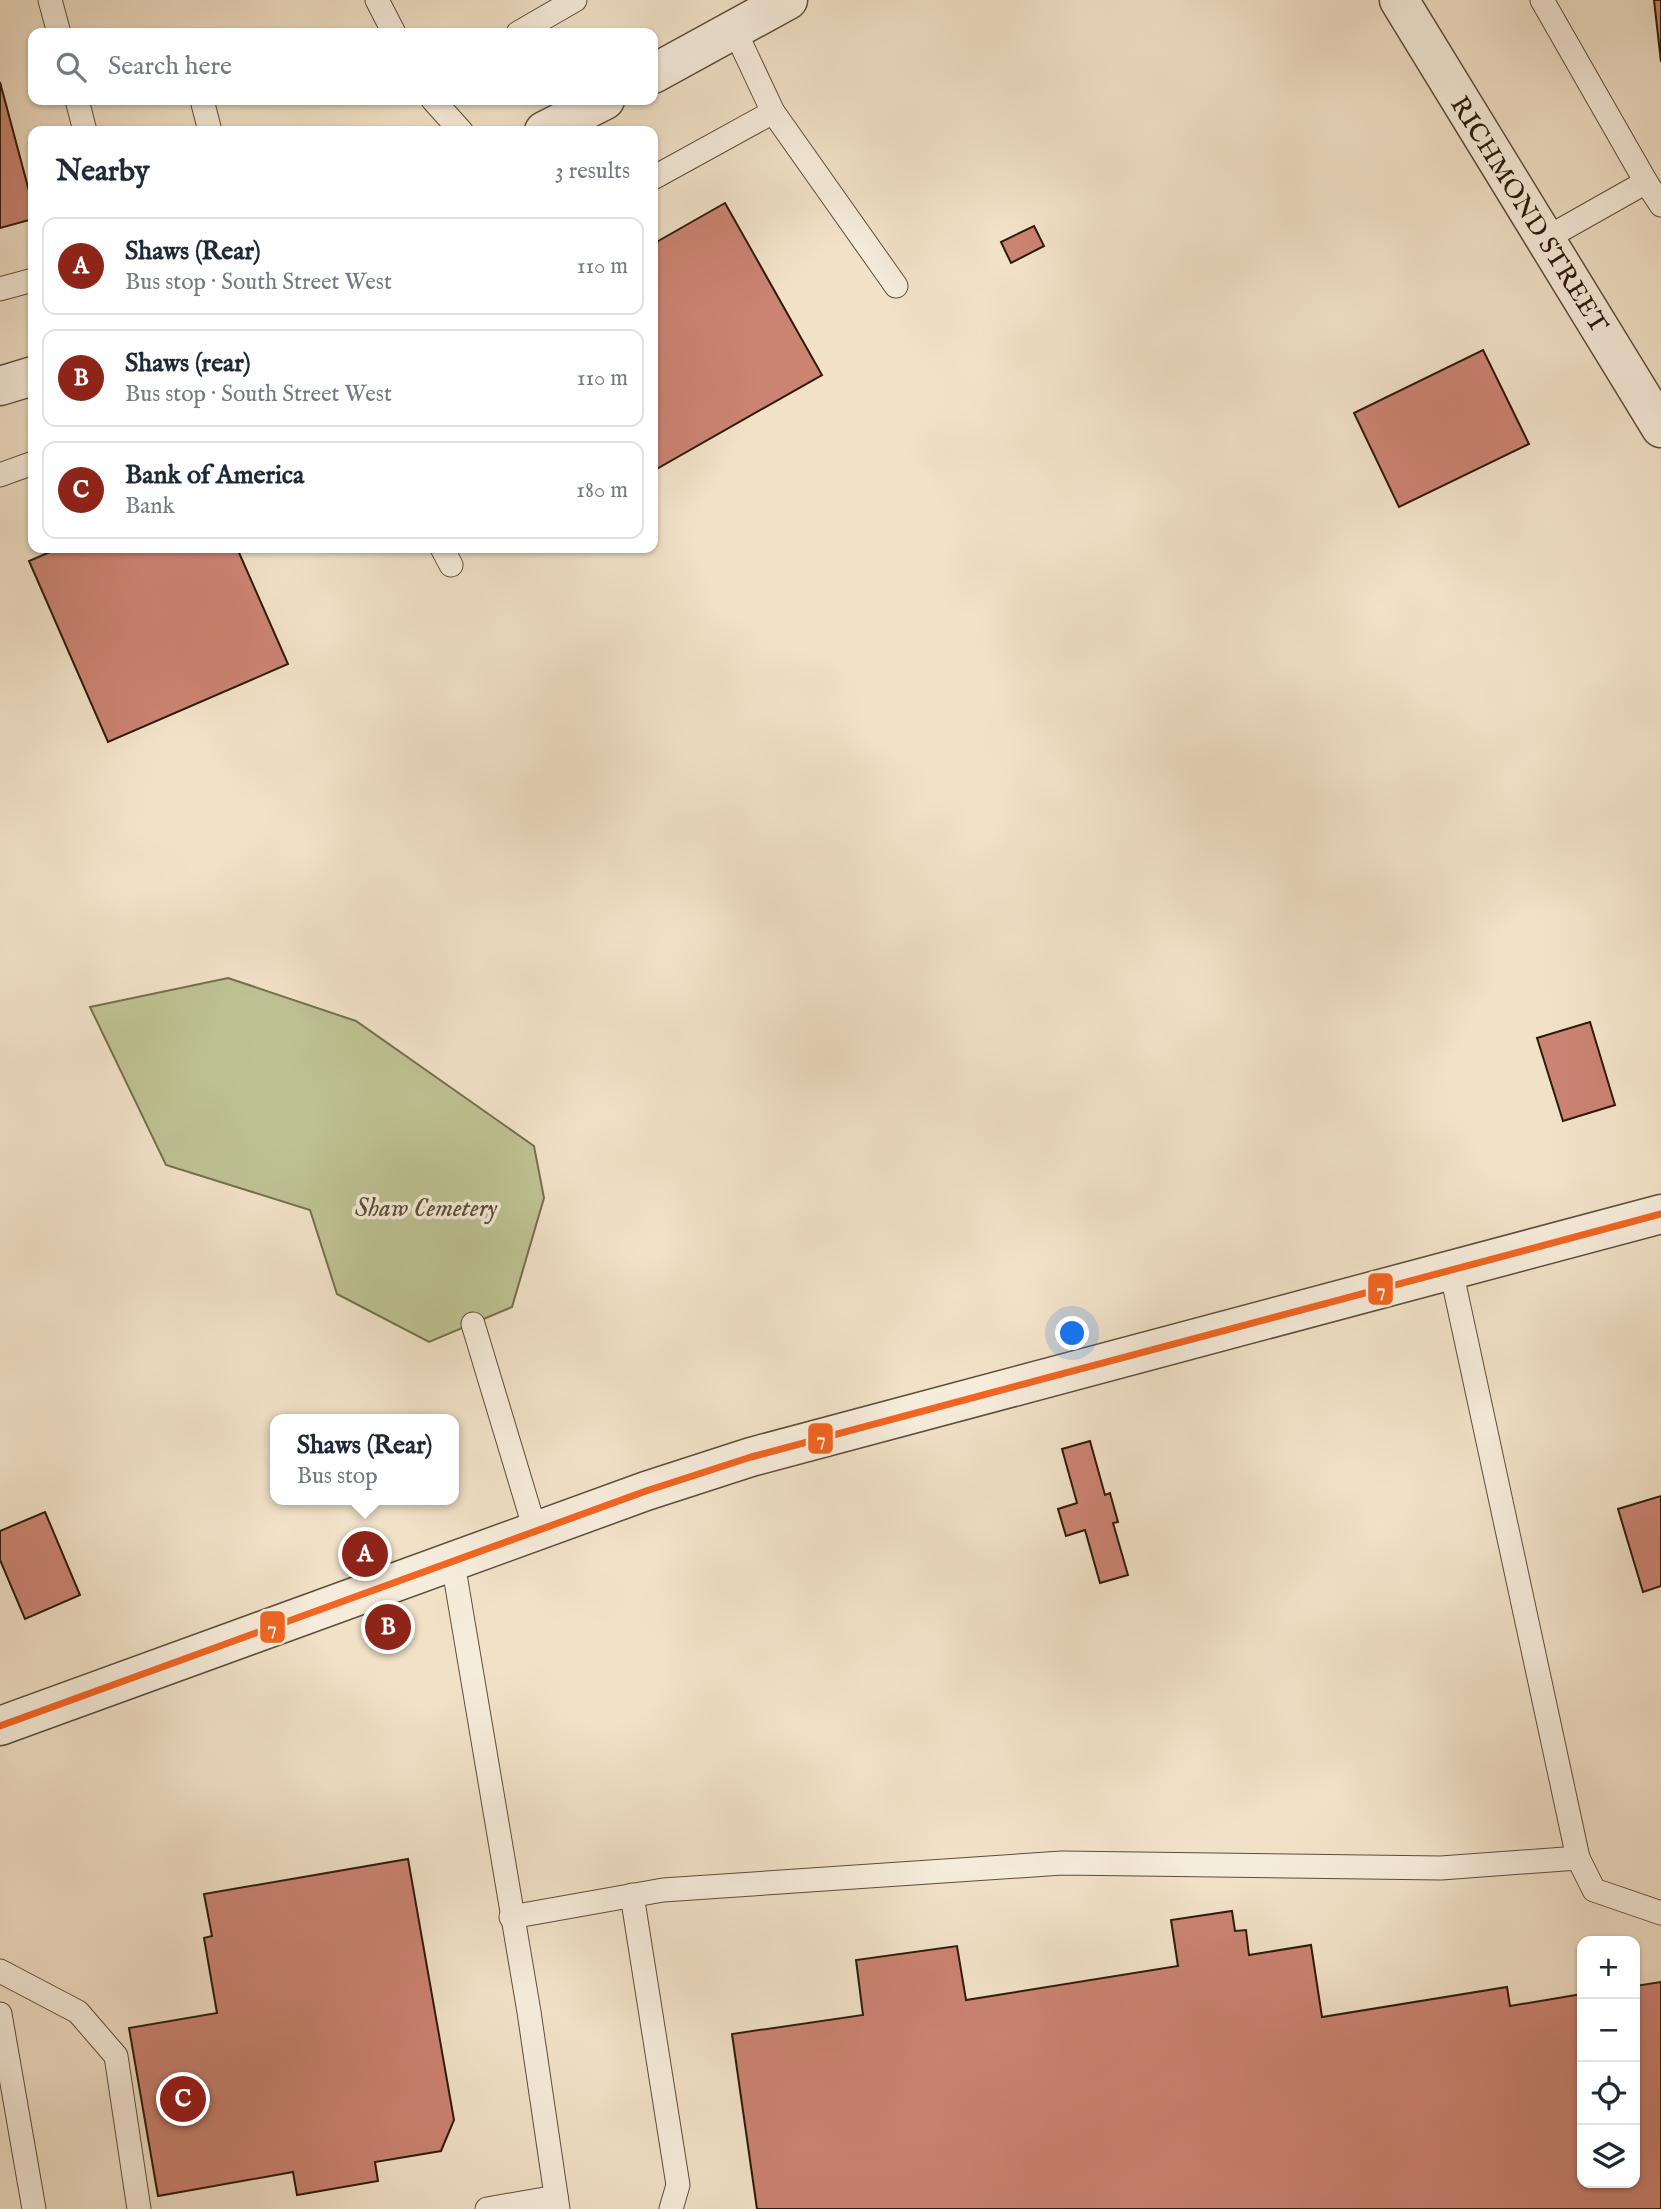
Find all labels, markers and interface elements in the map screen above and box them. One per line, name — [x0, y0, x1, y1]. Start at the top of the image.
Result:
search box — [28, 28, 658, 105]
icon: search — [52, 48, 90, 86]
text: Search here — [108, 50, 232, 83]
street label: RICHMOND STREET — [1442, 90, 1615, 339]
text: Nearby — [56, 153, 149, 191]
text: 3 results — [555, 157, 630, 186]
text: Shaws (Rear) — [125, 235, 261, 268]
text: A — [73, 252, 89, 281]
text: 110 m — [577, 252, 628, 281]
text: Bus stop · South Street West — [125, 268, 392, 297]
text: Shaws (rear) — [125, 347, 251, 380]
text: B — [73, 364, 89, 393]
text: 110 m — [577, 364, 628, 393]
text: Bus stop · South Street West — [125, 380, 392, 409]
text: Bank of America — [125, 459, 304, 492]
text: C — [73, 476, 89, 505]
text: 180 m — [576, 476, 628, 505]
text: Bank — [125, 492, 175, 521]
park label: Shaw Cemetery — [355, 1192, 498, 1225]
line badge: 7 — [1367, 1272, 1394, 1306]
text: 7 — [1377, 1279, 1386, 1303]
your location — [1055, 1316, 1089, 1350]
popup — [270, 1414, 459, 1505]
line badge: 7 — [807, 1422, 834, 1455]
text: 7 — [817, 1428, 826, 1452]
text: Shaws (Rear) — [297, 1429, 432, 1462]
text: Bus stop — [297, 1462, 378, 1491]
pin: A — [342, 1528, 388, 1580]
pin: B — [365, 1601, 411, 1653]
line badge: 7 — [259, 1610, 286, 1644]
text: 7 — [268, 1617, 277, 1641]
map controls — [1577, 1936, 1640, 2188]
button: + — [1577, 1936, 1640, 1999]
button: − — [1577, 1999, 1640, 2062]
button: locate — [1577, 2062, 1640, 2125]
pin: C — [160, 2073, 206, 2125]
button: layers — [1577, 2125, 1640, 2188]

